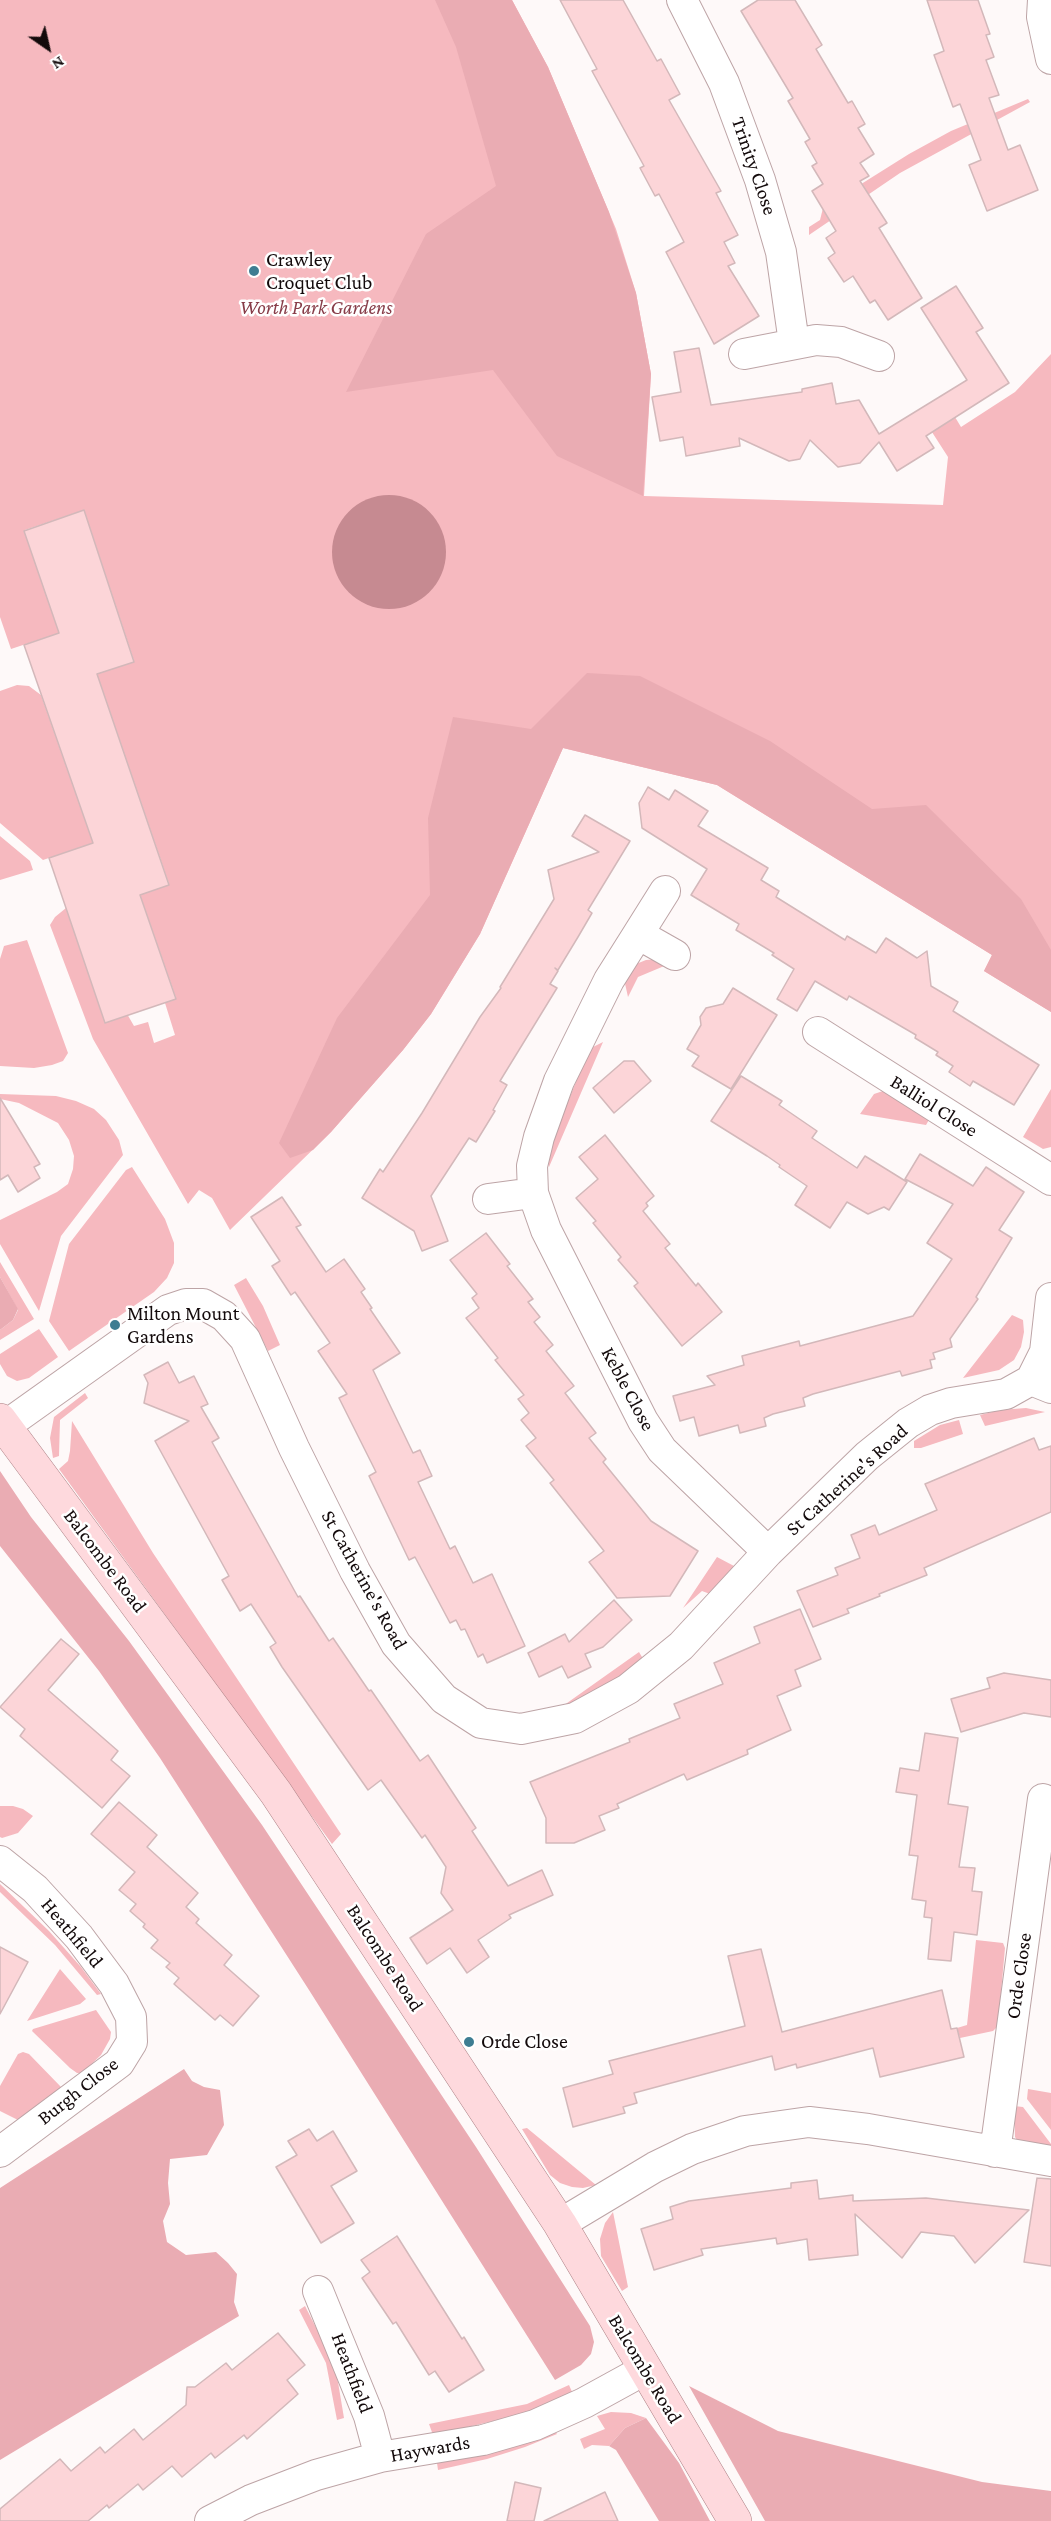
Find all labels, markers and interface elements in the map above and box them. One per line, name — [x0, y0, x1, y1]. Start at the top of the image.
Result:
north arrow — [18, 18, 78, 78]
text: N — [49, 53, 68, 73]
street label: Trinity Close — [726, 114, 782, 218]
place label: Crawley Croquet Club — [266, 248, 372, 295]
marker: Crawley Croquet Club — [247, 264, 261, 278]
park label: Worth Park Gardens — [240, 296, 392, 320]
street label: Balliol Close — [886, 1070, 982, 1142]
place label: Milton Mount Gardens — [127, 1302, 239, 1349]
marker: Milton Mount Gardens — [108, 1318, 122, 1332]
street label: Keble Close — [596, 1343, 660, 1435]
street label: St Catherine's Road — [781, 1419, 913, 1541]
street label: Balcombe Road — [58, 1505, 152, 1617]
street label: St Catherine's Road — [316, 1506, 412, 1654]
street label: Heathfield — [36, 1893, 108, 1973]
street label: Balcombe Road — [341, 1900, 429, 2016]
street label: Orde Close — [1001, 1931, 1037, 2021]
place label: Orde Close — [481, 2030, 568, 2054]
marker: Orde Close — [462, 2035, 476, 2049]
street label: Burgh Close — [33, 2052, 123, 2130]
street label: Balcombe Road — [603, 2310, 687, 2428]
street label: Heathfield — [326, 2330, 378, 2416]
street label: Haywards — [388, 2430, 472, 2468]

